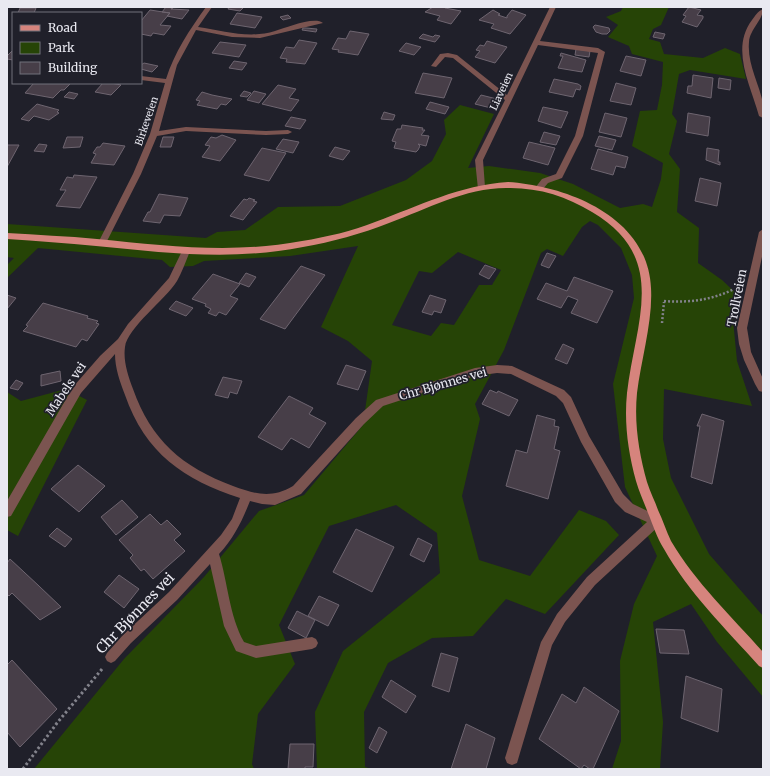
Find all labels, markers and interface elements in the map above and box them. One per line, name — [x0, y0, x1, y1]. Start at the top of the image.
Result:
legend — [12, 12, 142, 84]
text: Road — [48, 20, 77, 35]
text: Park — [48, 40, 75, 55]
text: Building — [48, 60, 98, 75]
street label: Liaveien — [487, 70, 516, 112]
street label: Birkeveien — [132, 94, 161, 148]
street label: Trollveien — [724, 268, 749, 328]
street label: Mabels vei — [42, 359, 89, 418]
street label: Chr Bjønnes vei — [397, 364, 489, 403]
street label: Chr Bjønnes vei — [92, 568, 178, 657]

